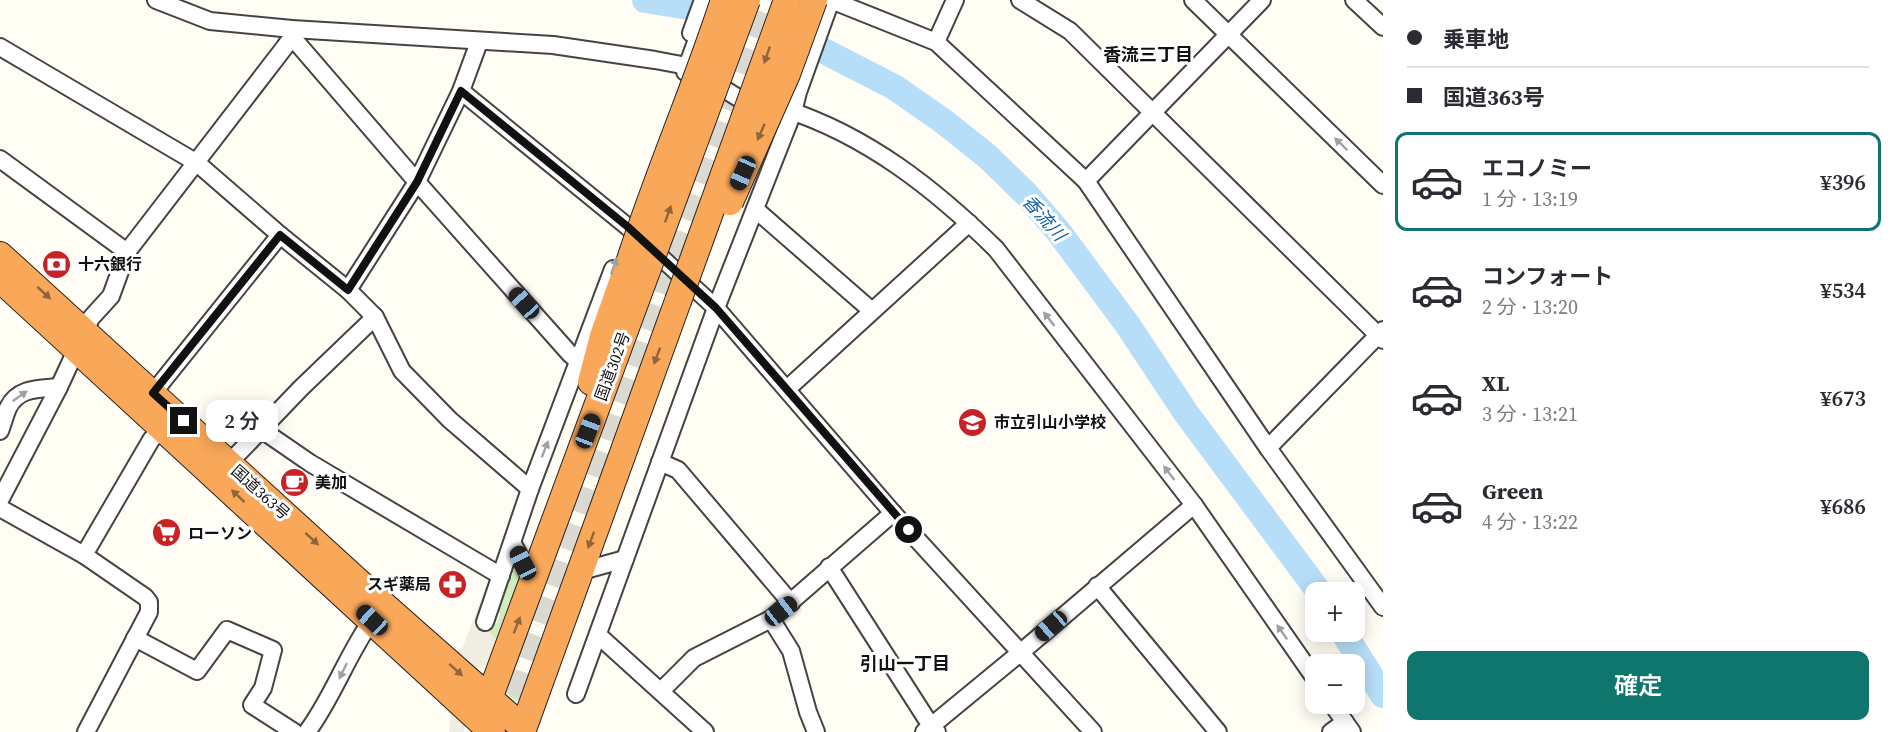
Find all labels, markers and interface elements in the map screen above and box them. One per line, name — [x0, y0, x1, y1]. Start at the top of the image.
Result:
text: 乗車地 — [1443, 24, 1509, 54]
district label: 香流三丁目 — [1103, 42, 1193, 67]
one-way arrow — [761, 46, 771, 64]
text: 国道363号 — [1443, 82, 1545, 112]
one-way arrow — [757, 124, 766, 141]
one-way arrow — [1334, 137, 1349, 151]
car — [727, 153, 759, 193]
text: エコノミー — [1482, 153, 1592, 183]
icon: car — [1410, 155, 1464, 209]
text: ¥396 — [1820, 167, 1866, 197]
text: 1 分 · 13:19 — [1482, 185, 1578, 213]
water label: 香流川 — [1017, 189, 1073, 248]
one-way arrow — [664, 204, 674, 222]
bank icon: 十六銀行 — [41, 248, 73, 280]
place label: 十六銀行 — [78, 253, 142, 275]
one-way arrow — [610, 257, 620, 275]
text: コンフォート — [1482, 261, 1613, 291]
icon: car — [1410, 263, 1464, 317]
text: ¥534 — [1820, 275, 1866, 305]
car — [505, 284, 543, 322]
one-way arrow — [36, 286, 51, 299]
text: 2 分 · 13:20 — [1482, 293, 1578, 321]
one-way arrow — [1044, 311, 1056, 326]
street label: 国道302号 — [589, 328, 635, 404]
one-way arrow — [652, 347, 662, 365]
text: XL — [1482, 368, 1509, 398]
icon: car — [1410, 371, 1464, 425]
text: ¥673 — [1820, 383, 1866, 413]
one-way arrow — [11, 390, 27, 402]
callout: 2 分 — [205, 400, 277, 442]
text: 3 分 · 13:21 — [1482, 400, 1578, 428]
school or university icon: 市立引山小学校 — [957, 406, 989, 438]
route end — [170, 407, 197, 434]
text: 2 分 — [225, 407, 259, 435]
car — [573, 411, 603, 451]
place label: 市立引山小学校 — [994, 411, 1106, 433]
one-way arrow — [541, 440, 551, 458]
street label: 国道363号 — [227, 460, 295, 524]
one-way arrow — [1162, 465, 1175, 481]
cafe icon: 美加 — [278, 466, 310, 498]
place label: 美加 — [315, 471, 347, 493]
text: Green — [1482, 476, 1543, 506]
icon: car — [1410, 479, 1464, 533]
one-way arrow — [230, 489, 245, 503]
text: ¥686 — [1820, 491, 1866, 521]
text: 4 分 · 13:22 — [1482, 508, 1578, 536]
route start — [895, 516, 922, 543]
supermarket icon: ローソン — [151, 517, 183, 549]
place label: ローソン — [188, 522, 252, 544]
one-way arrow — [585, 531, 595, 549]
one-way arrow — [304, 532, 319, 546]
car — [507, 543, 539, 583]
pharmacy icon: スギ薬局 — [436, 568, 468, 600]
place label: スギ薬局 — [367, 573, 431, 595]
map controls — [1305, 582, 1365, 714]
button: + — [1305, 582, 1365, 642]
car — [761, 593, 801, 629]
car — [353, 601, 391, 639]
car — [1032, 607, 1070, 645]
one-way arrow — [513, 616, 522, 634]
one-way arrow — [1276, 624, 1288, 640]
district label: 引山一丁目 — [860, 651, 950, 676]
button: 確定 — [1407, 651, 1869, 720]
button: − — [1305, 654, 1365, 714]
one-way arrow — [339, 662, 348, 679]
one-way arrow — [448, 663, 463, 676]

